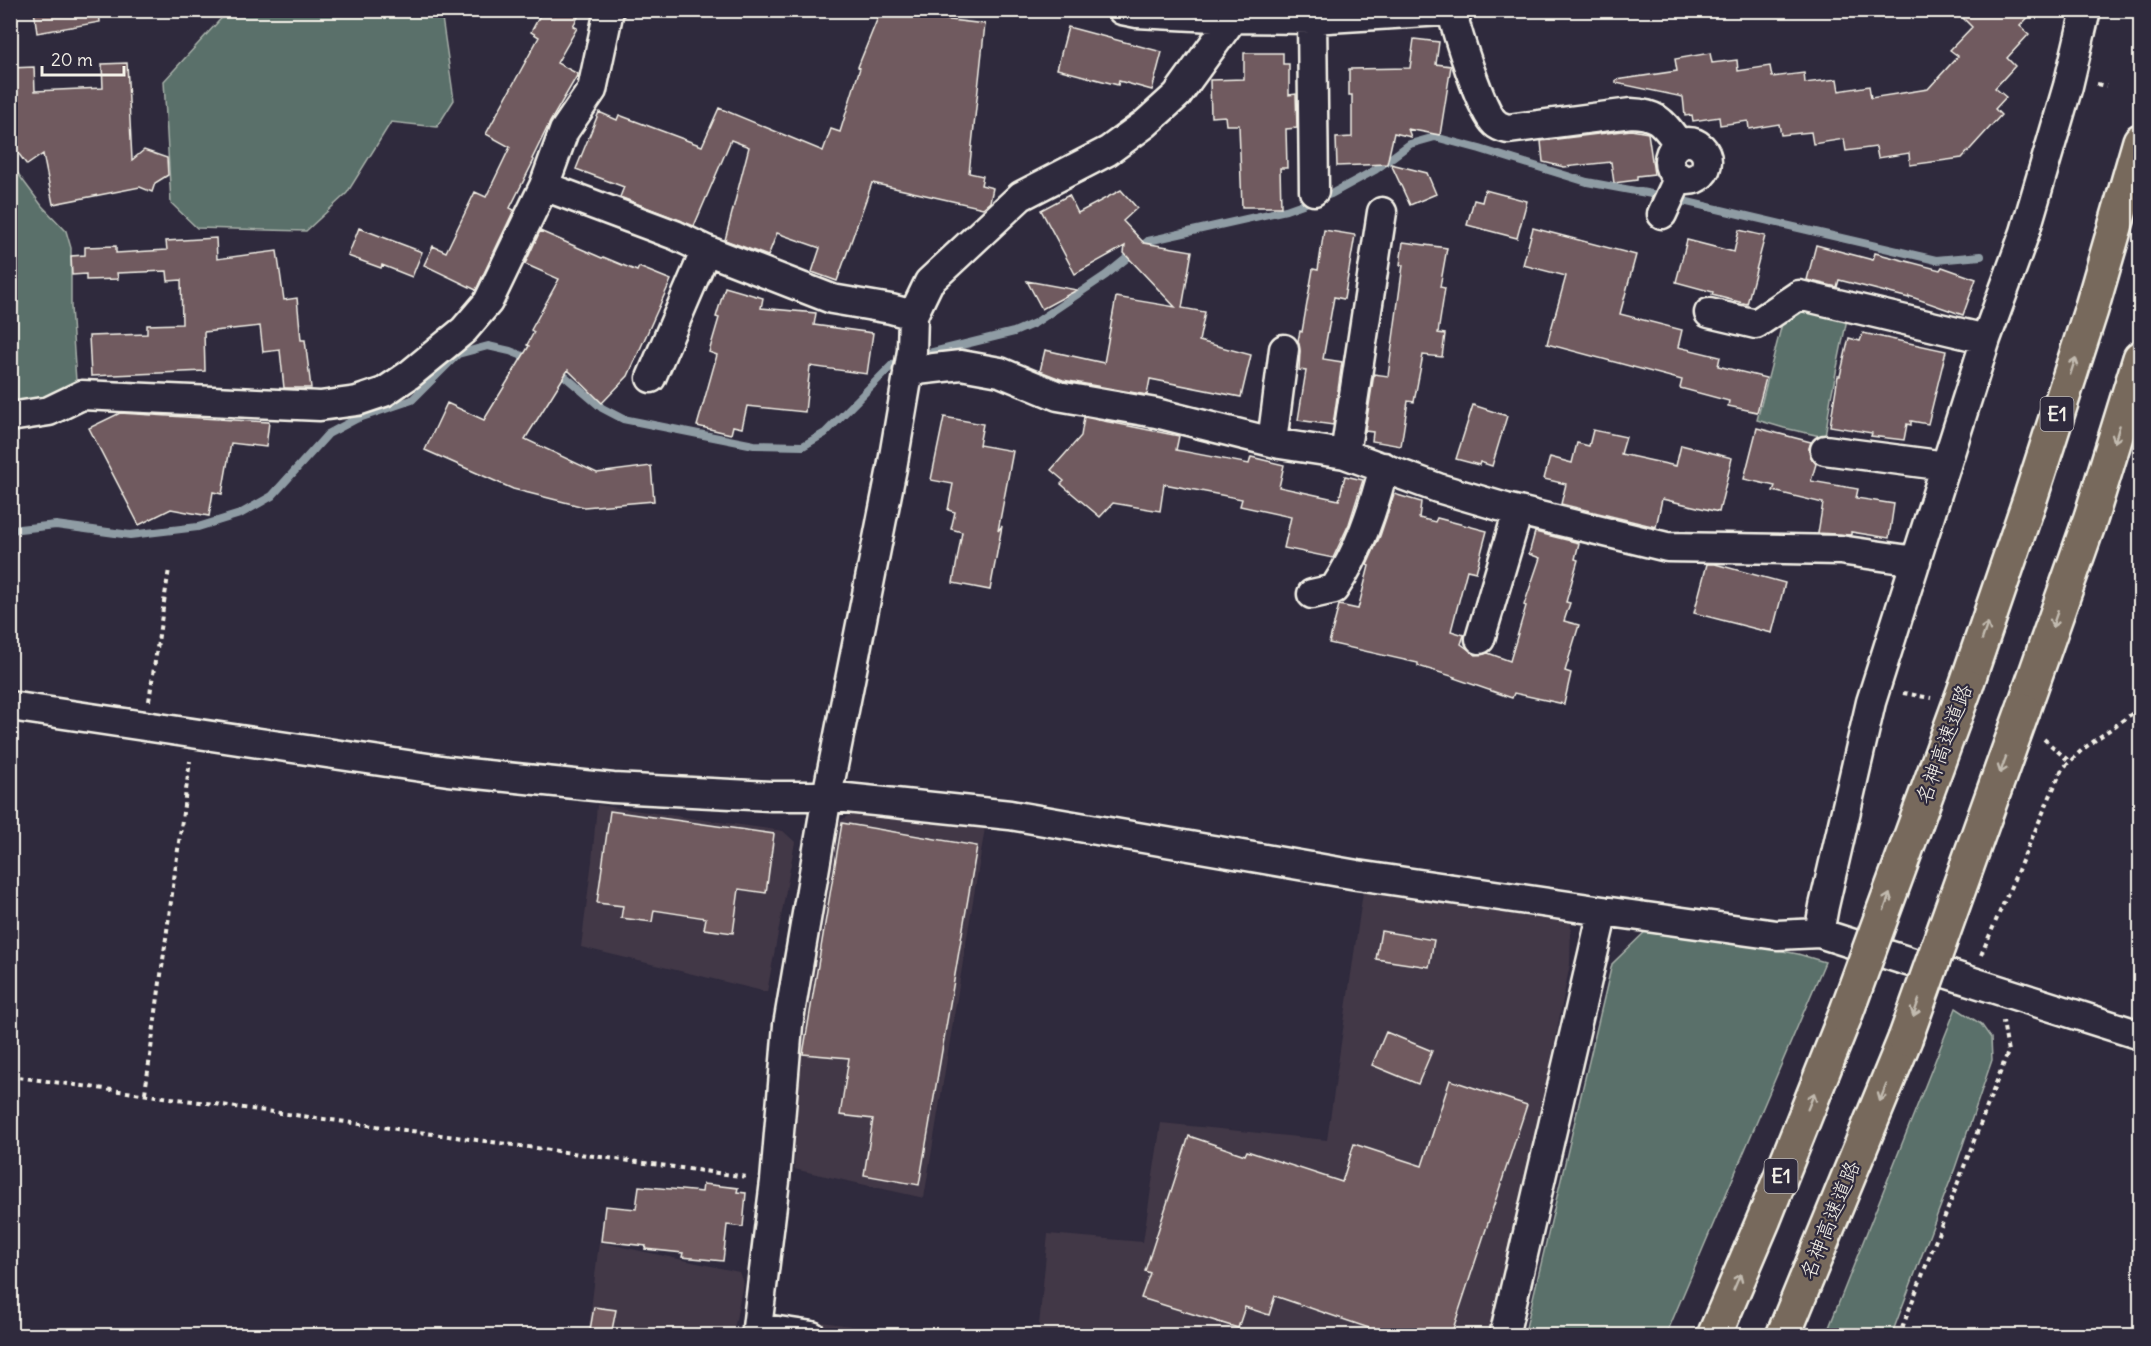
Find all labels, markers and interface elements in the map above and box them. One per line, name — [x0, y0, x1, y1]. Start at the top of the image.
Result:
scale bar — [42, 39, 124, 77]
text: 20 m — [51, 48, 93, 71]
one-way arrow — [2068, 357, 2079, 376]
road number: E1 — [2040, 397, 2074, 431]
one-way arrow — [2110, 424, 2121, 443]
one-way arrow — [2048, 609, 2059, 628]
one-way arrow — [1980, 622, 1991, 640]
street label: 名神高速道路 — [1909, 680, 1978, 808]
one-way arrow — [1997, 755, 2008, 774]
one-way arrow — [1882, 893, 1893, 912]
one-way arrow — [1910, 998, 1921, 1017]
one-way arrow — [1877, 1083, 1888, 1101]
one-way arrow — [1806, 1093, 1817, 1111]
street label: 名神高速道路 — [1793, 1156, 1866, 1283]
road number: E1 — [1764, 1159, 1798, 1193]
one-way arrow — [1732, 1273, 1743, 1291]

